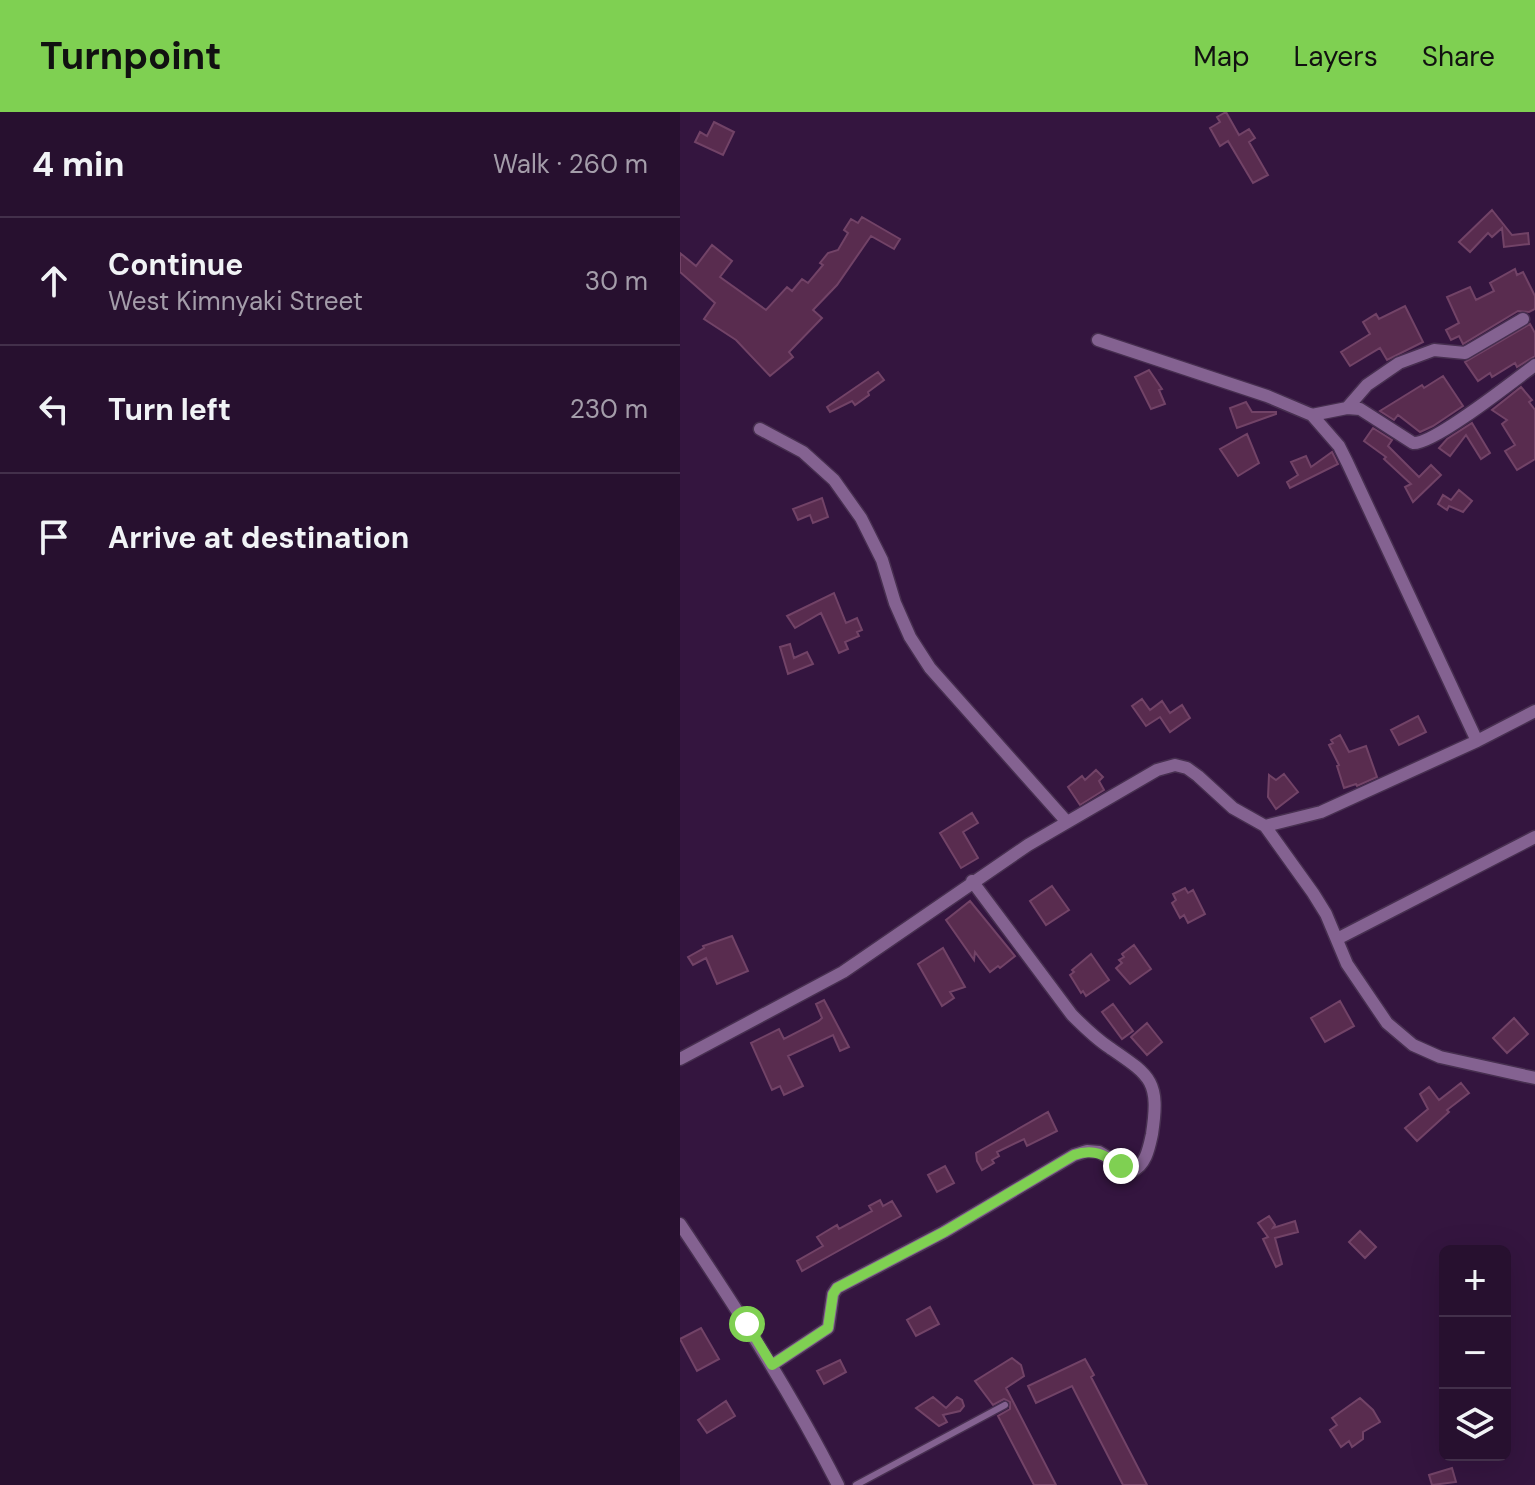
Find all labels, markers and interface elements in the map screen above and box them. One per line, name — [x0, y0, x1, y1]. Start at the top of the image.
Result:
text: Turnpoint — [40, 31, 222, 81]
text: Map — [1193, 38, 1250, 75]
text: Layers — [1294, 38, 1378, 75]
text: Share — [1422, 38, 1495, 75]
text: 4 min — [32, 142, 124, 187]
text: Walk · 260 m — [493, 147, 648, 181]
text: Continue — [108, 245, 243, 284]
icon: ahead — [32, 259, 76, 303]
text: 30 m — [585, 264, 648, 298]
text: West Kimnyaki Street — [108, 284, 363, 318]
icon: left — [32, 387, 76, 431]
text: Turn left — [108, 390, 231, 429]
text: 230 m — [570, 392, 648, 426]
icon: arrive — [32, 515, 76, 559]
text: Arrive at destination — [108, 518, 409, 557]
route end — [1103, 1148, 1139, 1184]
map controls — [1439, 1245, 1511, 1461]
button: + — [1439, 1245, 1511, 1317]
route start — [729, 1306, 765, 1342]
button: − — [1439, 1317, 1511, 1389]
button: layers — [1439, 1389, 1511, 1461]

